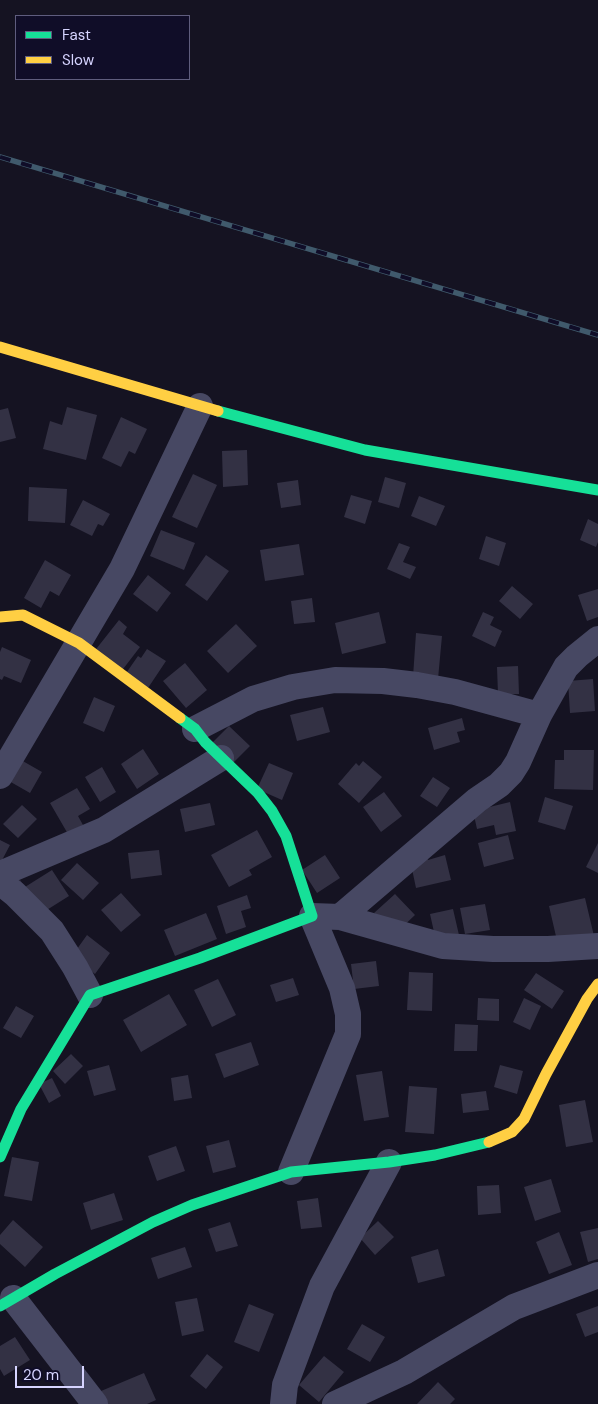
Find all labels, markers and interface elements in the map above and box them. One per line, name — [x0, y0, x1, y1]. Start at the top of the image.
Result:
legend — [15, 15, 190, 80]
text: Fast — [62, 25, 91, 45]
text: Slow — [62, 50, 94, 70]
scale bar — [18, 1356, 86, 1388]
text: 20 m — [23, 1365, 59, 1385]

